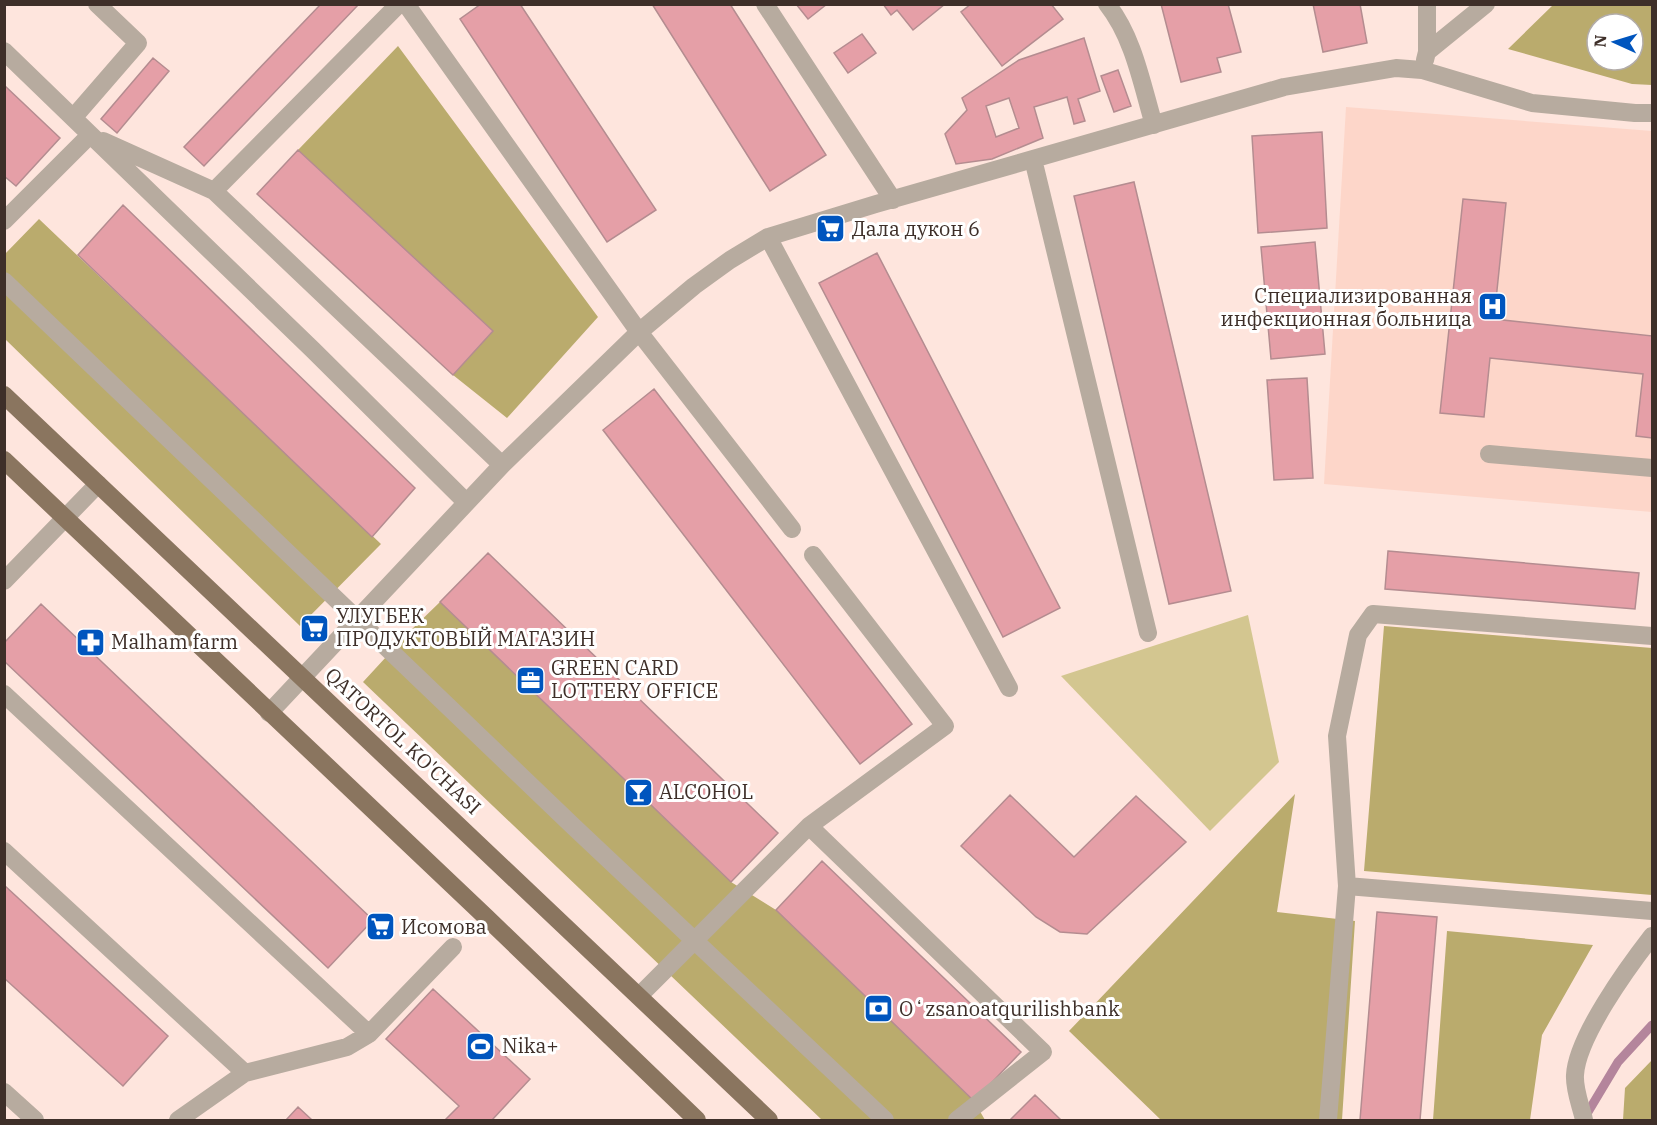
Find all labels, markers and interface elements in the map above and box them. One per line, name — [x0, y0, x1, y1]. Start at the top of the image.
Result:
north arrow — [1585, 12, 1645, 72]
text: N — [1590, 34, 1610, 48]
supermarket icon: Дала дукон 6 — [815, 213, 847, 245]
place label: Дала дукон 6 — [852, 215, 980, 242]
place label: Специализированная инфекционная больница — [1220, 282, 1472, 332]
hospital icon: Специализированная инфекционная больница — [1477, 291, 1509, 323]
place label: УЛУГБЕК ПРОДУКТОВЫЙ МАГАЗИН — [336, 602, 595, 652]
supermarket icon: УЛУГБЕК ПРОДУКТОВЫЙ МАГАЗИН — [299, 612, 331, 644]
pharmacy icon: Malham farm — [74, 626, 106, 658]
place label: Malham farm — [111, 628, 238, 655]
place label: GREEN CARD LOTTERY OFFICE — [551, 654, 718, 704]
street label: QATORTOL KO'CHASI — [320, 661, 487, 820]
office icon: GREEN CARD LOTTERY OFFICE — [514, 664, 546, 696]
bar icon: ALCOHOL — [622, 776, 654, 808]
place label: ALCOHOL — [659, 778, 753, 805]
supermarket icon: Исомова — [364, 911, 396, 943]
place label: Исомова — [401, 913, 487, 940]
bank icon: Oʻzsanoatqurilishbank — [862, 993, 894, 1025]
place label: Oʻzsanoatqurilishbank — [899, 995, 1120, 1022]
sports icon: Nika+ — [465, 1030, 497, 1062]
place label: Nika+ — [502, 1032, 558, 1059]

